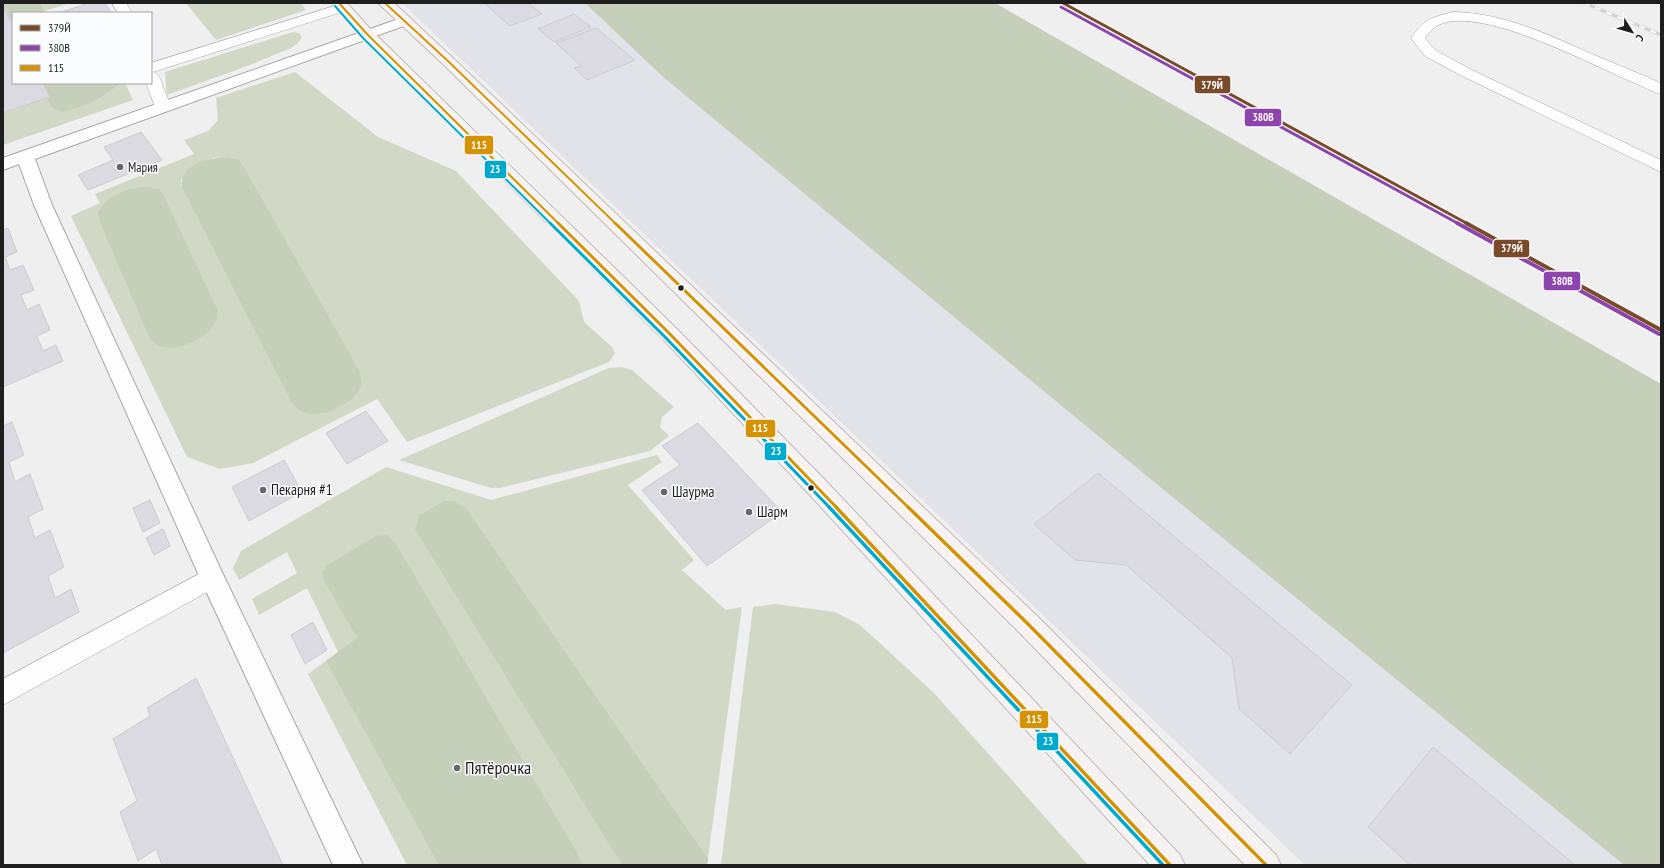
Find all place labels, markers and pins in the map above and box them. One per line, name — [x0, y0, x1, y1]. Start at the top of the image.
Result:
place label: Мария — [128, 159, 158, 176]
marker: Мария — [115, 162, 125, 172]
unlabelled marker — [676, 283, 686, 293]
place label: Пекарня #1 — [271, 480, 332, 499]
place label: Шаурма — [672, 482, 714, 501]
unlabelled marker — [806, 483, 816, 493]
marker: Пекарня #1 — [258, 485, 268, 495]
marker: Шаурма — [659, 487, 669, 497]
place label: Шарм — [757, 502, 788, 521]
marker: Шарм — [744, 507, 754, 517]
place label: Пятёрочка — [465, 756, 531, 779]
marker: Пятёрочка — [452, 763, 462, 773]

